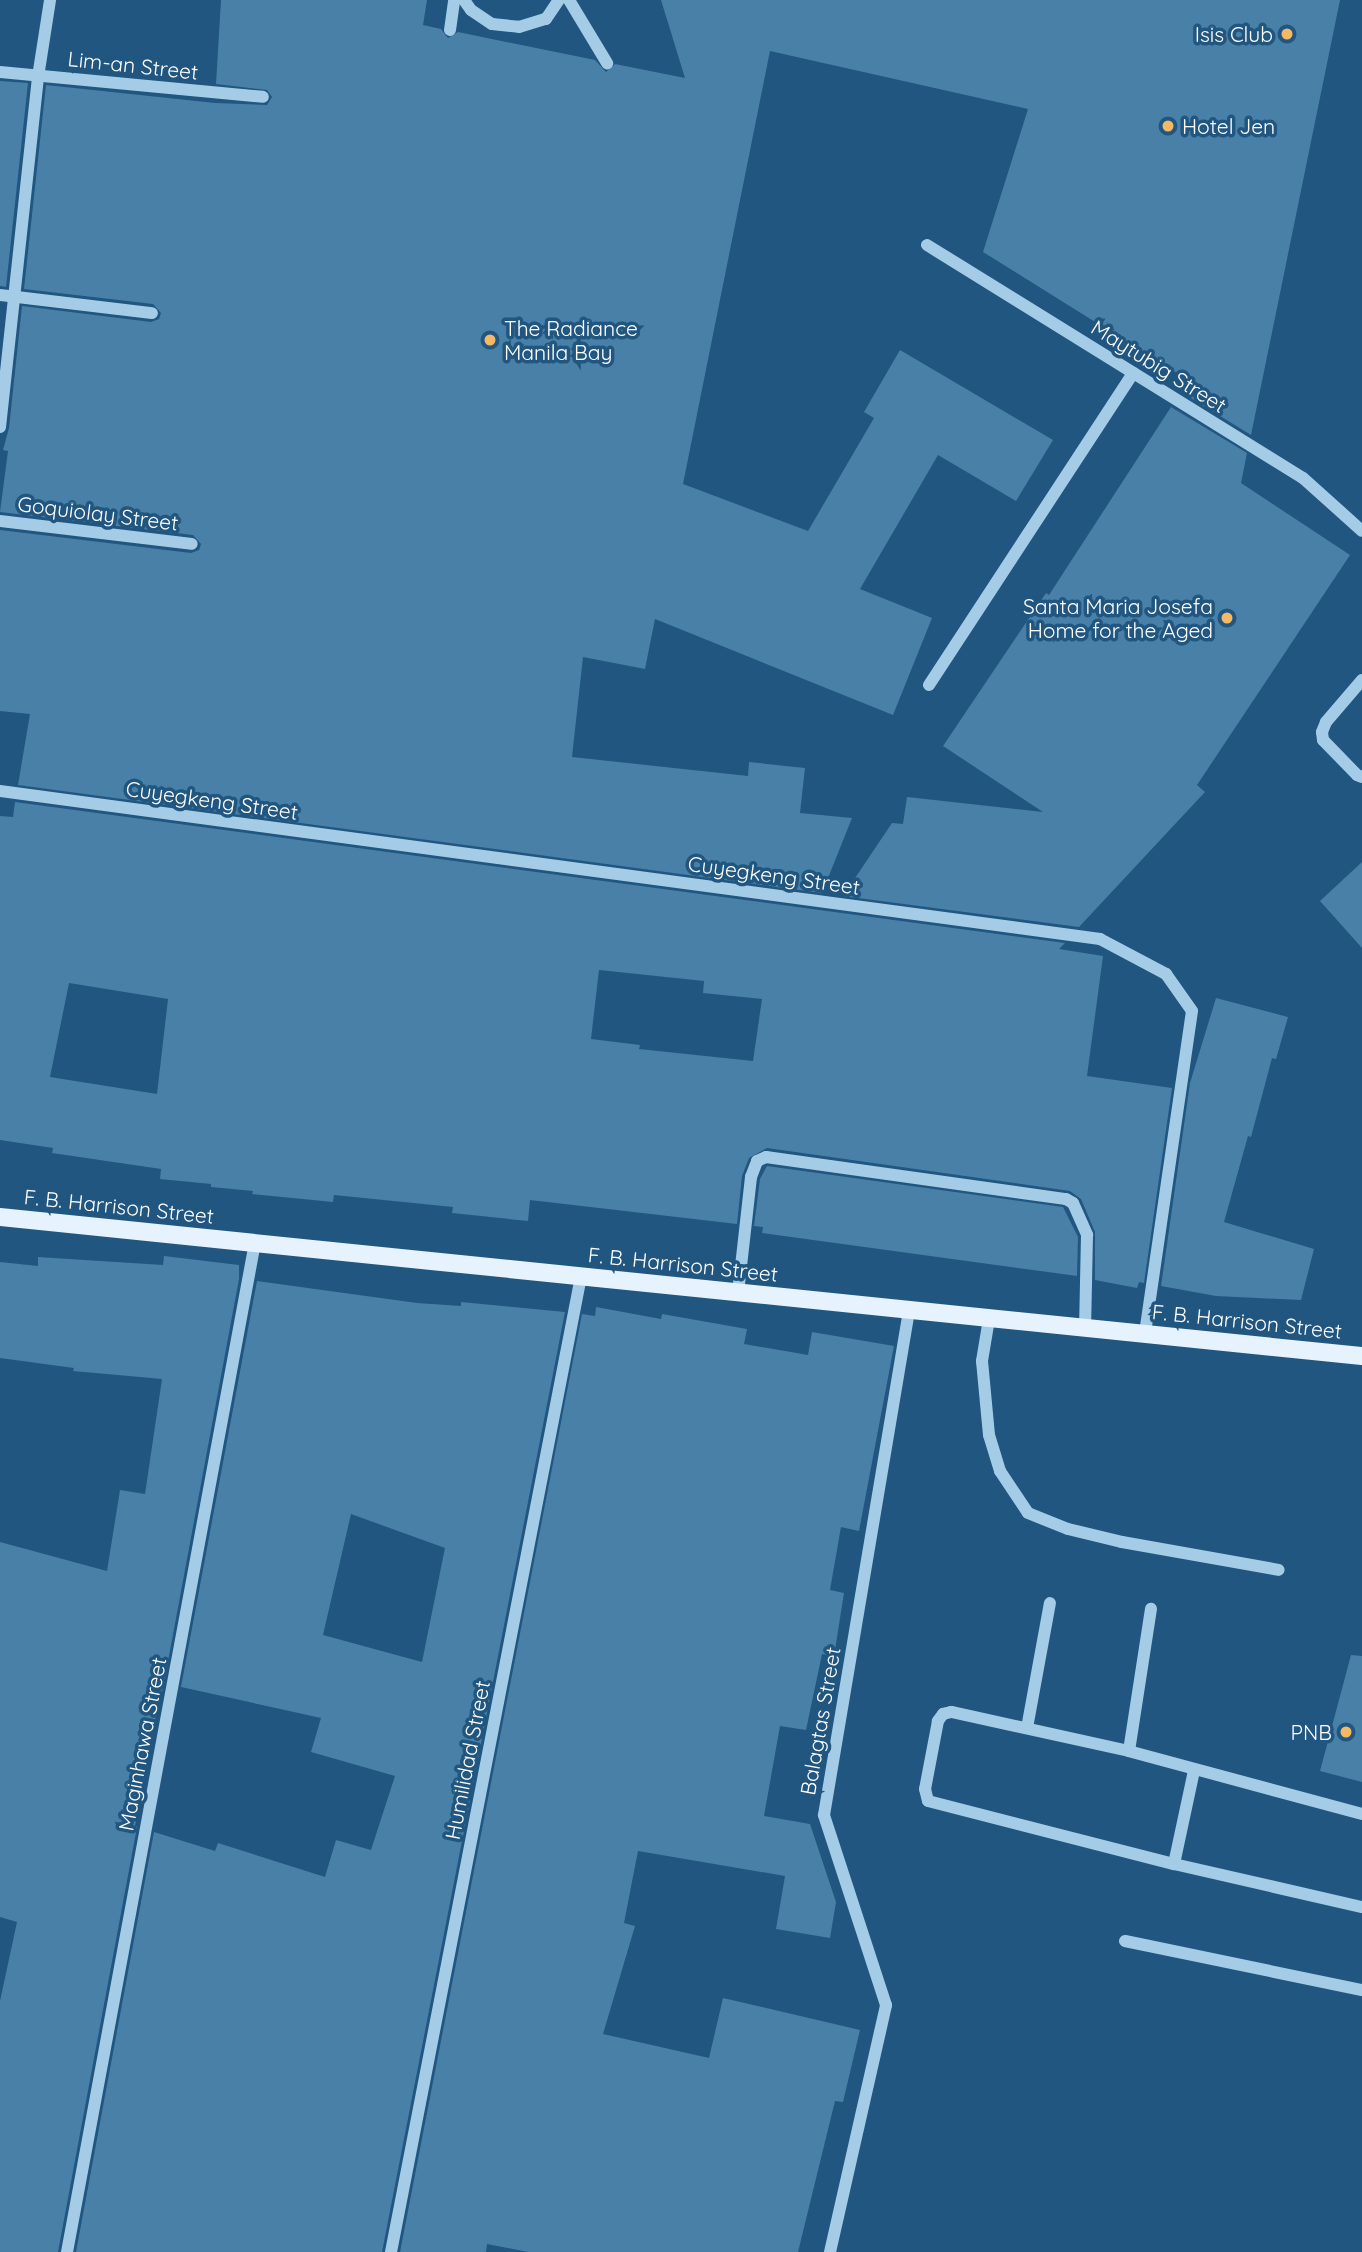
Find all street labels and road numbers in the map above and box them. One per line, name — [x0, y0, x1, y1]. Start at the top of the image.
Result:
street label: Lim-an Street — [67, 46, 199, 84]
street label: Maytubig Street — [1087, 314, 1231, 418]
street label: Goquiolay Street — [16, 491, 180, 535]
street label: Cuyegkeng Street — [124, 775, 300, 825]
street label: Cuyegkeng Street — [686, 850, 862, 900]
street label: F. B. Harrison Street — [23, 1183, 215, 1229]
street label: F. B. Harrison Street — [587, 1241, 779, 1287]
street label: F. B. Harrison Street — [1151, 1298, 1343, 1344]
street label: Balagtas Street — [795, 1645, 845, 1797]
street label: Maginhawa Street — [113, 1655, 171, 1833]
street label: Humilidad Street — [439, 1678, 495, 1842]

